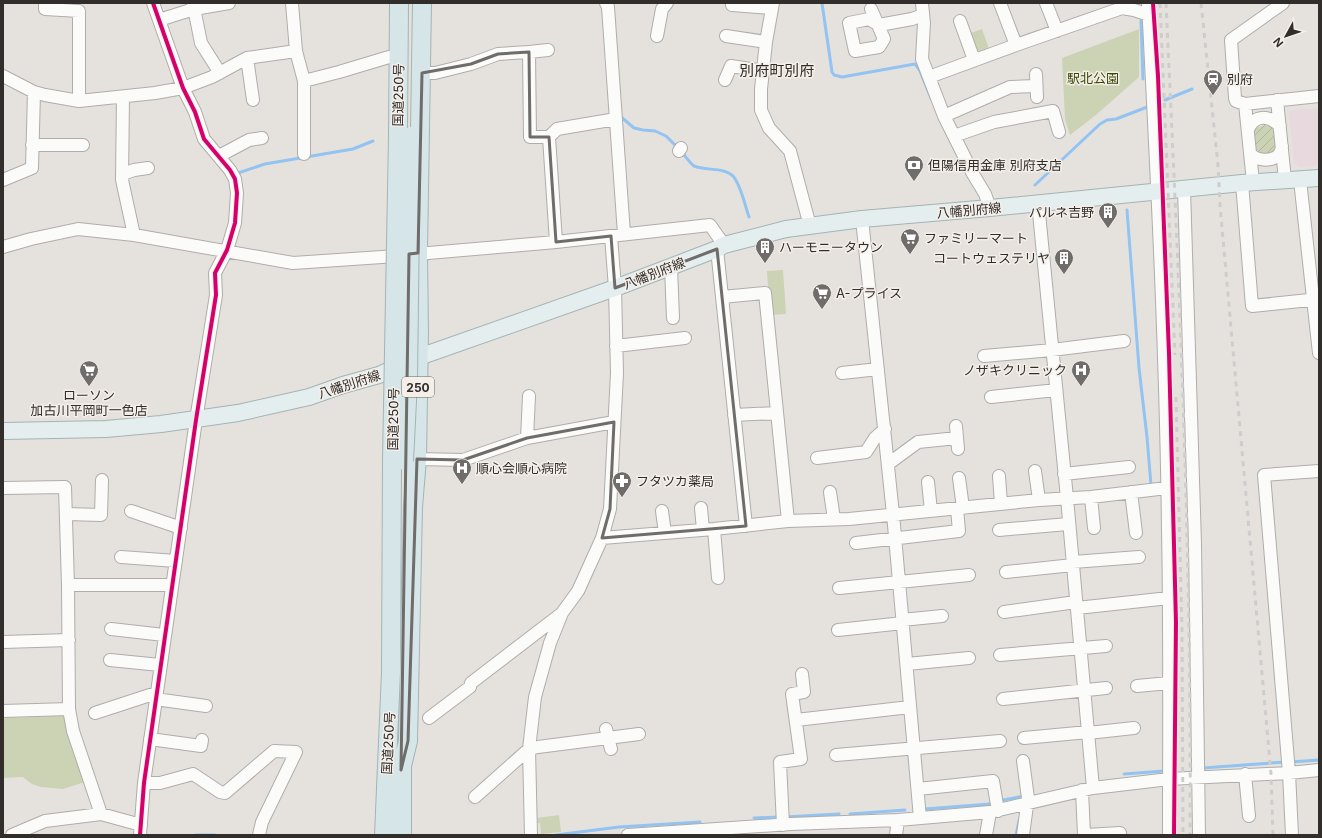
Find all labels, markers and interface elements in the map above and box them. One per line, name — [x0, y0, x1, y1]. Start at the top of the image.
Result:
north arrow — [1266, 16, 1306, 56]
text: N — [1270, 35, 1286, 50]
district label: 別府町別府 — [739, 61, 815, 80]
street label: 国道250号 — [389, 63, 407, 127]
station icon: 別府 — [1202, 68, 1224, 96]
park label: 駅北公園 — [1067, 70, 1119, 86]
place label: 別府 — [1227, 71, 1253, 87]
bank icon: 但陽信用金庫 別府支店 — [903, 154, 925, 182]
place label: 但陽信用金庫 別府支店 — [928, 157, 1062, 173]
street label: 八幡別府線 — [936, 199, 1002, 221]
building icon: パルネ吉野 — [1097, 201, 1119, 229]
place label: パルネ吉野 — [1029, 204, 1094, 220]
supermarket icon: ファミリーマート — [899, 227, 921, 255]
place label: ファミリーマート — [924, 230, 1028, 246]
building icon: ハーモニータウン — [754, 236, 776, 264]
place label: ハーモニータウン — [779, 239, 883, 255]
building icon: コートウェステリヤ — [1053, 247, 1075, 275]
place label: コートウェステリヤ — [933, 250, 1050, 266]
street label: 八幡別府線 — [621, 254, 687, 292]
supermarket icon: A-プライス — [811, 282, 833, 310]
place label: A-プライス — [836, 285, 902, 301]
supermarket icon: ローソン 加古川平岡町一色店 — [78, 359, 100, 387]
hospital icon: ノザキクリニック — [1070, 359, 1092, 387]
place label: ノザキクリニック — [963, 362, 1067, 378]
street label: 八幡別府線 — [316, 366, 382, 402]
road number: 250 — [402, 377, 434, 397]
place label: ローソン 加古川平岡町一色店 — [30, 387, 148, 418]
street label: 国道250号 — [384, 387, 402, 451]
hospital icon: 順心会順心病院 — [451, 457, 473, 485]
place label: 順心会順心病院 — [476, 460, 567, 476]
pharmacy icon: フタツカ薬局 — [611, 470, 633, 498]
place label: フタツカ薬局 — [636, 473, 714, 489]
street label: 国道250号 — [378, 711, 398, 775]

